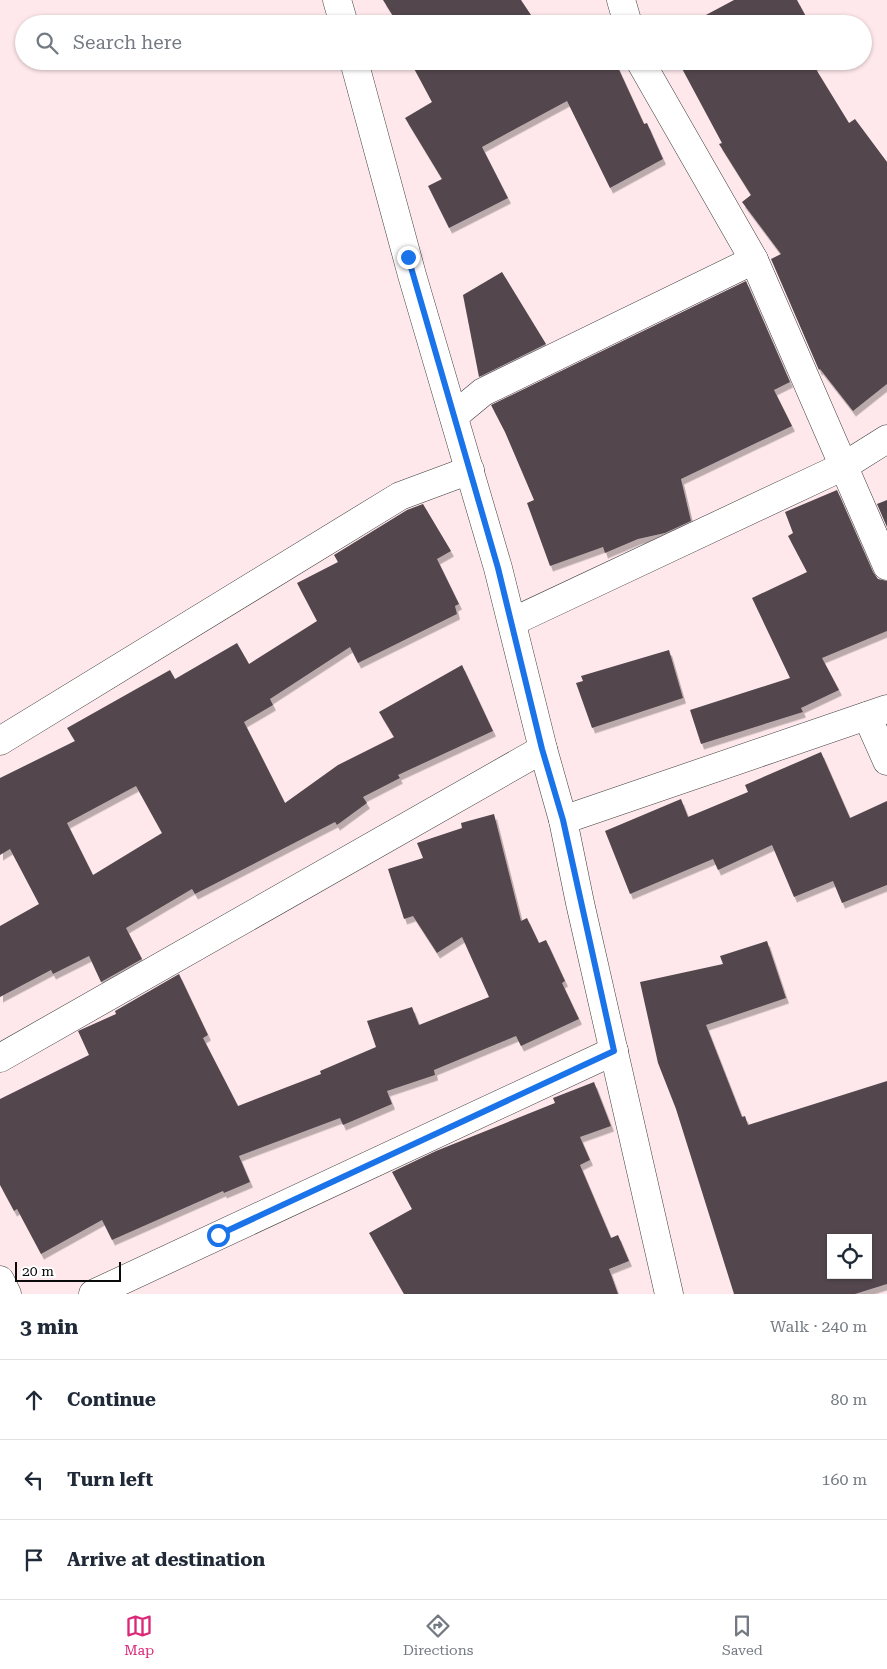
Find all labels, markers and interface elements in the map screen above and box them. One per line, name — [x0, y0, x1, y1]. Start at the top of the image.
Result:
search box — [15, 15, 872, 70]
icon: search — [33, 29, 61, 57]
text: Search here — [73, 31, 182, 54]
route end — [397, 246, 420, 269]
route start — [207, 1224, 230, 1247]
map controls — [827, 1234, 872, 1279]
button: locate — [827, 1234, 872, 1279]
scale bar — [15, 1259, 121, 1282]
text: 20 m — [22, 1263, 54, 1279]
text: 3 min — [20, 1315, 78, 1339]
text: Walk · 240 m — [770, 1317, 867, 1336]
icon: ahead — [20, 1386, 48, 1414]
text: Continue — [67, 1388, 156, 1411]
text: 80 m — [830, 1390, 867, 1409]
icon: left — [20, 1466, 48, 1494]
text: Turn left — [67, 1468, 153, 1491]
text: 160 m — [821, 1470, 867, 1489]
icon: arrive — [20, 1546, 48, 1574]
text: Arrive at destination — [67, 1548, 265, 1571]
tab: Map — [124, 1612, 154, 1658]
tab: Directions — [403, 1612, 473, 1658]
tab: Saved — [722, 1612, 763, 1658]

